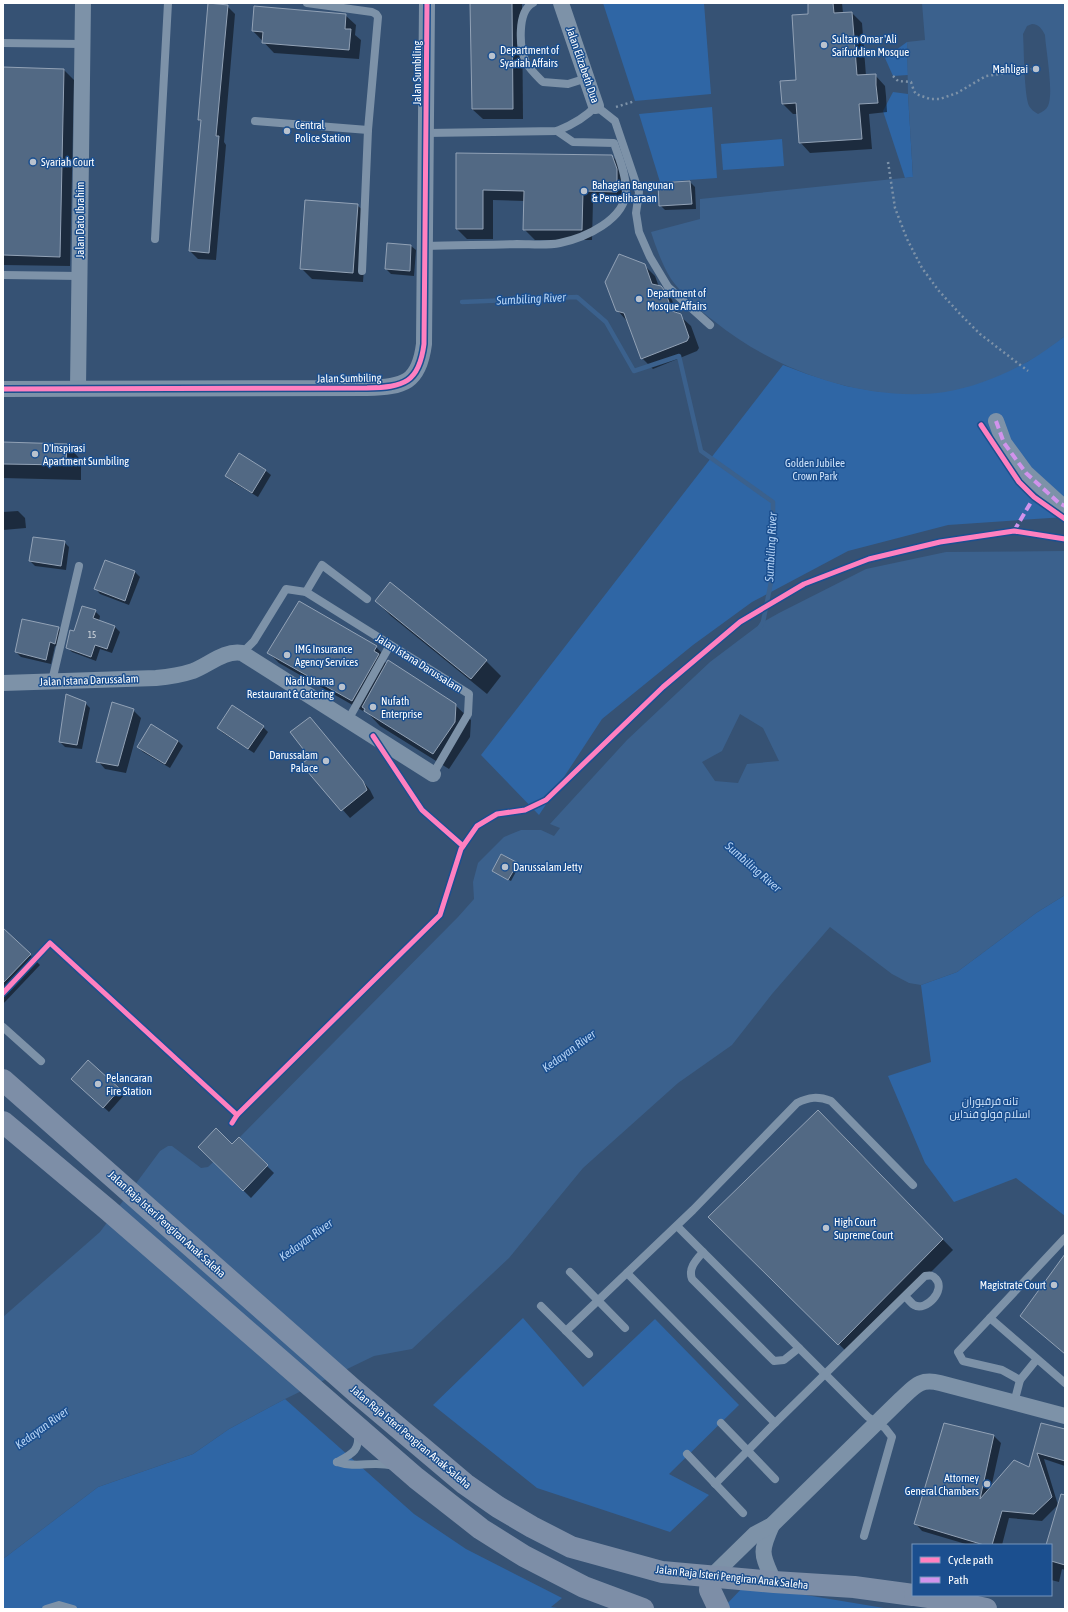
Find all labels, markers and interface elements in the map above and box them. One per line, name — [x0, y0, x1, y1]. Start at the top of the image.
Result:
street label: Jalan Elizabeth Dua — [564, 25, 602, 105]
place label: Sultan Omar 'Ali Saifuddien Mosque — [832, 33, 909, 58]
street label: Jalan Sumbiling — [411, 40, 423, 105]
marker: Sultan Omar 'Ali Saifuddien Mosque — [819, 40, 829, 50]
place label: Department of Syariah Affairs — [500, 44, 559, 69]
marker: Department of Syariah Affairs — [487, 51, 497, 61]
place label: Mahligai — [993, 63, 1028, 75]
marker: Mahligai — [1031, 64, 1041, 74]
place label: Central Police Station — [295, 119, 351, 144]
marker: Central Police Station — [282, 126, 292, 136]
place label: Syariah Court — [41, 156, 95, 168]
marker: Syariah Court — [28, 157, 38, 167]
place label: Bahagian Bangunan & Pemeliharaan — [592, 179, 674, 204]
street label: Jalan Dato Ibrahim — [74, 182, 86, 258]
marker: Bahagian Bangunan & Pemeliharaan — [579, 186, 589, 196]
place label: Department of Mosque Affairs — [647, 287, 707, 312]
water label: Sumbiling River — [495, 290, 567, 308]
marker: Department of Mosque Affairs — [634, 294, 644, 304]
street label: Jalan Sumbiling — [317, 371, 382, 385]
place label: D'Inspirasi Apartment Sumbiling — [43, 442, 129, 467]
marker: D'Inspirasi Apartment Sumbiling — [30, 449, 40, 459]
park label: Golden Jubilee Crown Park — [785, 457, 845, 482]
water label: Sumbiling River — [762, 511, 780, 583]
house number: 15 — [88, 630, 96, 640]
street label: Jalan Istana Darussalam — [374, 632, 464, 694]
place label: IMG Insurance Agency Services — [295, 643, 358, 668]
marker: IMG Insurance Agency Services — [282, 650, 292, 660]
street label: Jalan Istana Darussalam — [39, 672, 139, 688]
place label: Nadi Utama Restaurant & Catering — [247, 675, 334, 700]
marker: Nadi Utama Restaurant & Catering — [337, 682, 347, 692]
place label: Nufath Enterprise — [381, 695, 422, 720]
marker: Nufath Enterprise — [368, 702, 378, 712]
place label: Darussalam Palace — [269, 749, 318, 774]
marker: Darussalam Palace — [321, 756, 331, 766]
water label: Sumbiling River — [721, 838, 784, 895]
place label: Darussalam Jetty — [513, 861, 583, 873]
marker: Darussalam Jetty — [500, 862, 510, 872]
water label: Kedayan River — [540, 1027, 599, 1075]
place label: Pelancaran Fire Station — [106, 1072, 152, 1097]
marker: Pelancaran Fire Station — [93, 1079, 103, 1089]
park label: تانه فرقبوران اسلام فولو فنداين — [949, 1095, 1031, 1122]
street label: Jalan Raja Isteri Pengiran Anak Saleha — [106, 1168, 228, 1280]
water label: Kedayan River — [277, 1216, 336, 1264]
place label: High Court Supreme Court — [834, 1216, 894, 1241]
marker: High Court Supreme Court — [821, 1223, 831, 1233]
place label: Magistrate Court — [980, 1279, 1046, 1291]
marker: Magistrate Court — [1049, 1280, 1059, 1290]
street label: Jalan Raja Isteri Pengiran Anak Saleha — [348, 1383, 474, 1491]
water label: Kedayan River — [13, 1404, 72, 1452]
place label: Attorney General Chambers — [905, 1472, 979, 1497]
marker: Attorney General Chambers — [982, 1479, 992, 1489]
legend — [912, 1544, 1052, 1596]
text: Cycle path — [948, 1553, 993, 1567]
street label: Jalan Raja Isteri Pengiran Anak Saleha — [655, 1563, 809, 1591]
text: Path — [948, 1573, 969, 1587]

